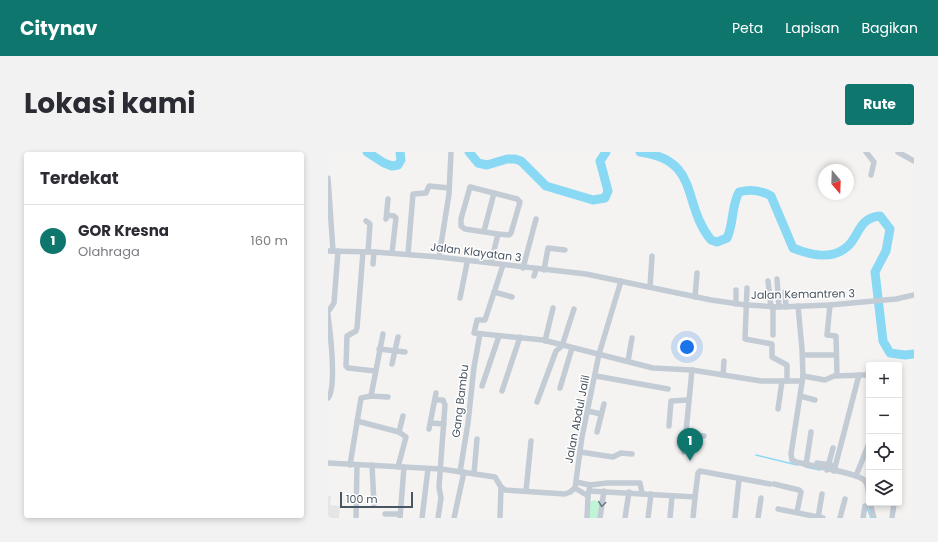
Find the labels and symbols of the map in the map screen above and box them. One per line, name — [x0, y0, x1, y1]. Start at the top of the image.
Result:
north arrow — [818, 164, 854, 200]
street label: Jalan Klayatan 3 — [430, 238, 522, 266]
street label: Jalan Kemantren 3 — [751, 285, 855, 303]
your location — [677, 337, 697, 357]
street label: Gang Bambu — [448, 364, 472, 438]
street label: Jalan Abdul Jalil — [561, 373, 593, 465]
pin: 1 — [677, 428, 703, 461]
scale bar — [340, 490, 413, 509]
one-way arrow — [598, 501, 607, 508]

